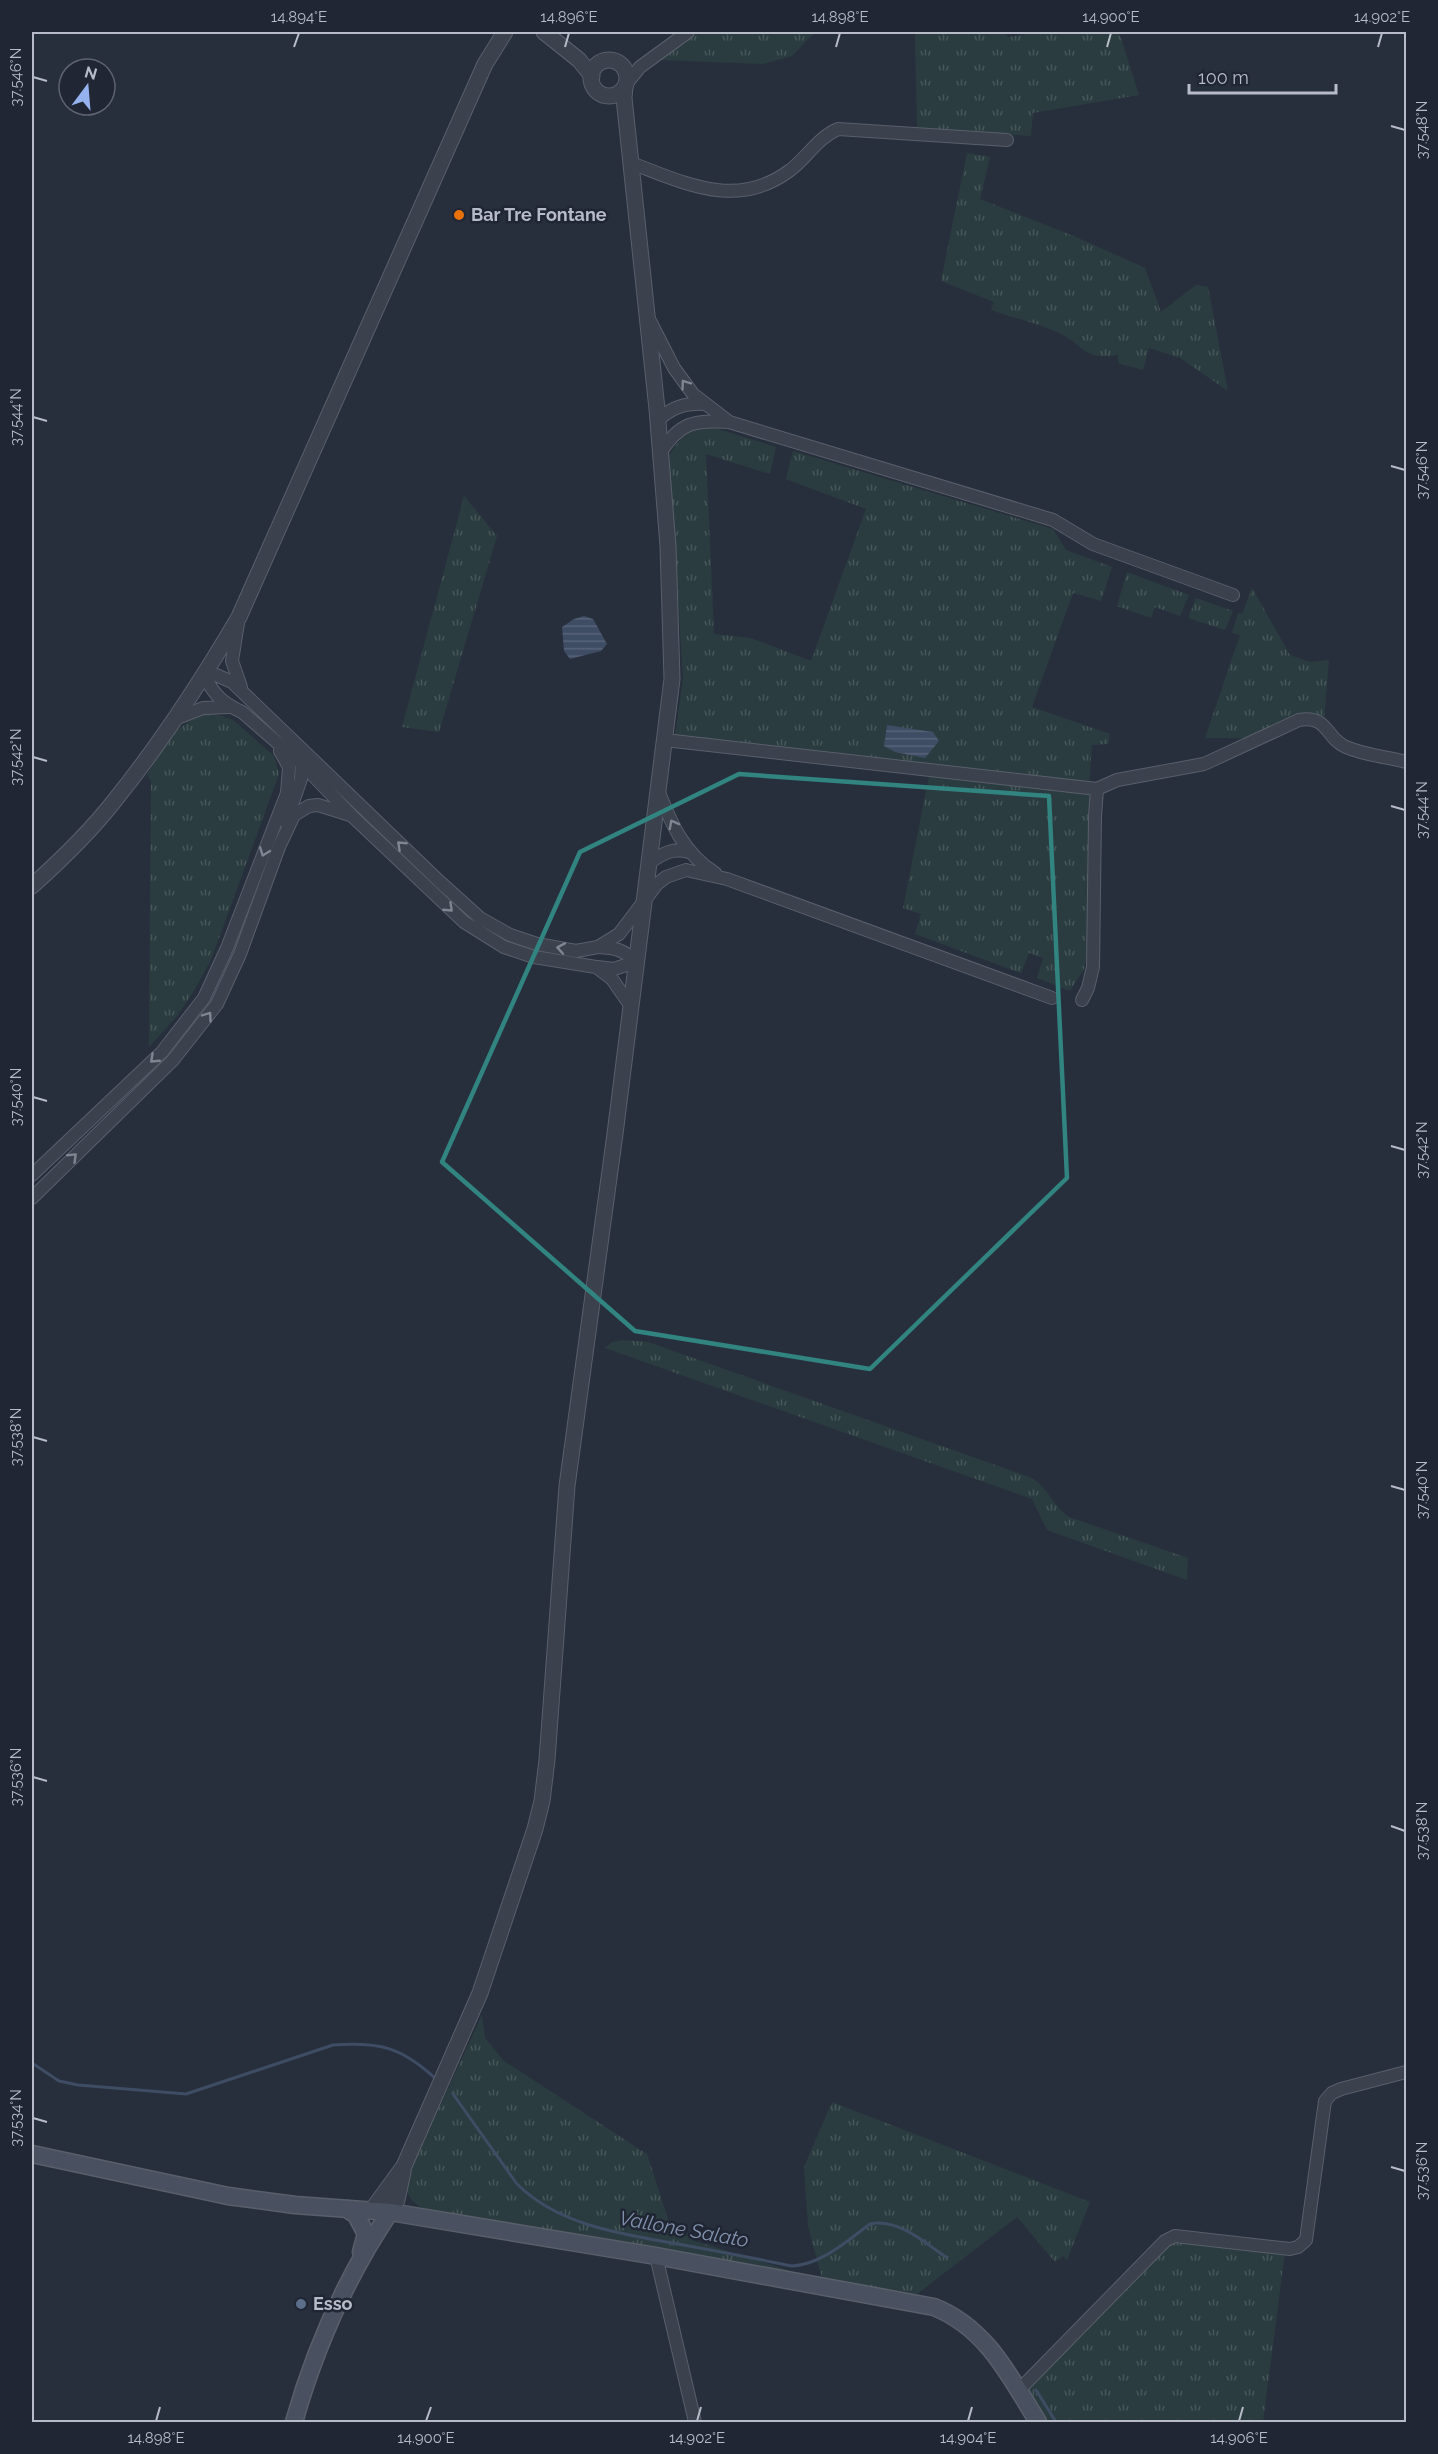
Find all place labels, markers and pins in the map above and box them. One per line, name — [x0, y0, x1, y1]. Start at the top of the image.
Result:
place label: Bar Tre Fontane — [471, 204, 607, 225]
marker: Bar Tre Fontane — [452, 208, 466, 222]
place label: Esso — [313, 2293, 353, 2314]
marker: Esso — [294, 2297, 308, 2311]

